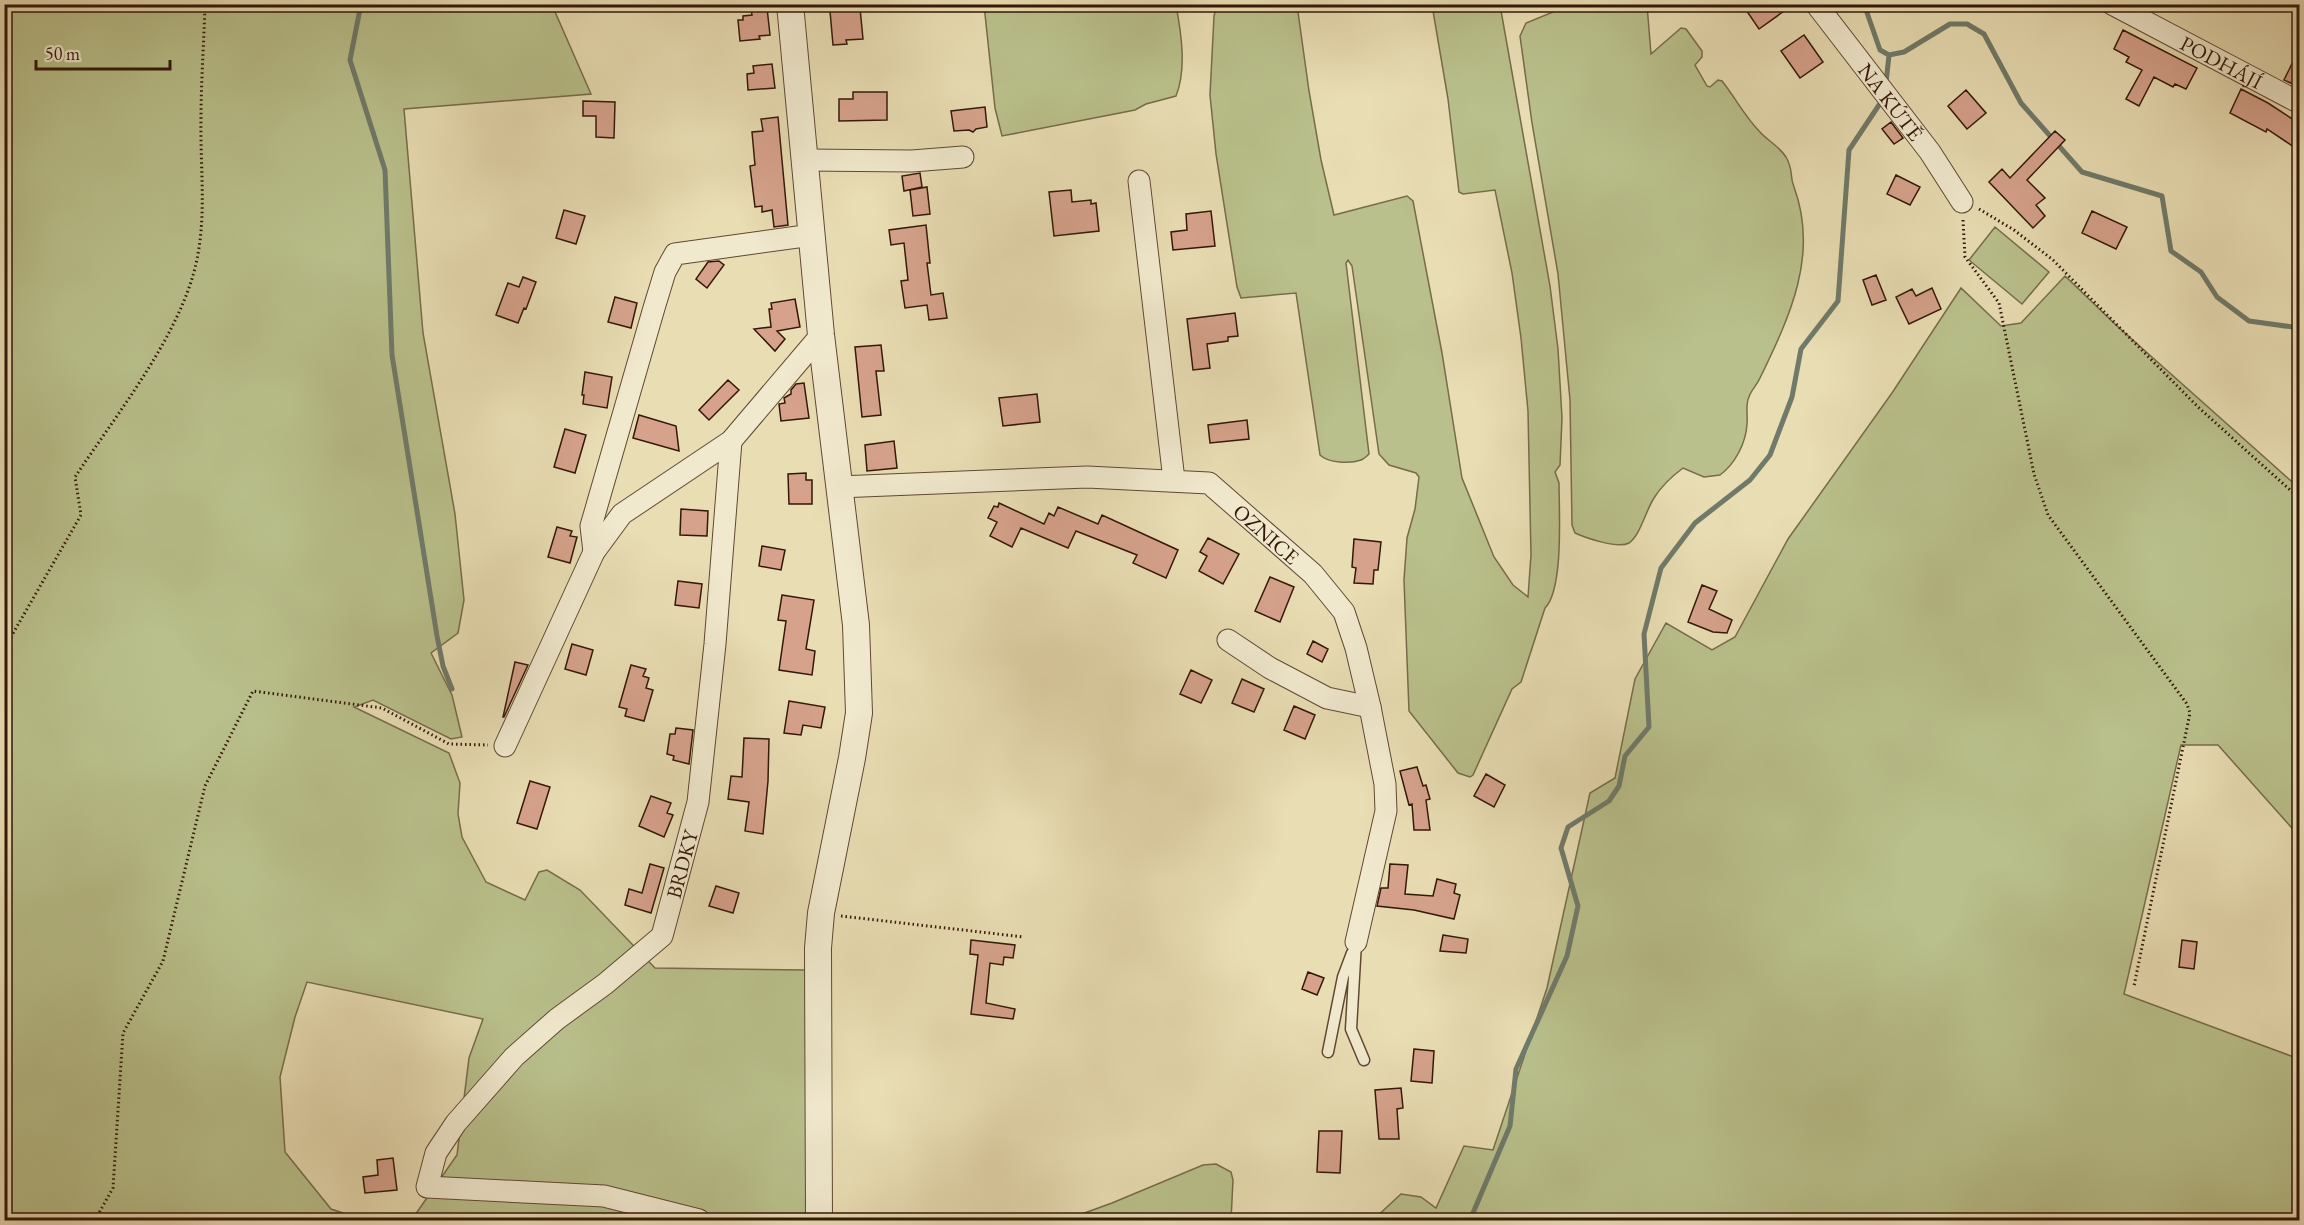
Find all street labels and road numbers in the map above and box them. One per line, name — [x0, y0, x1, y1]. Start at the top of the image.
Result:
street label: PODHÁJÍ — [2176, 29, 2268, 95]
street label: NA KÚTĚ — [1853, 57, 1930, 146]
street label: OZNICE — [1228, 497, 1306, 570]
street label: BRDKY — [659, 825, 704, 901]

